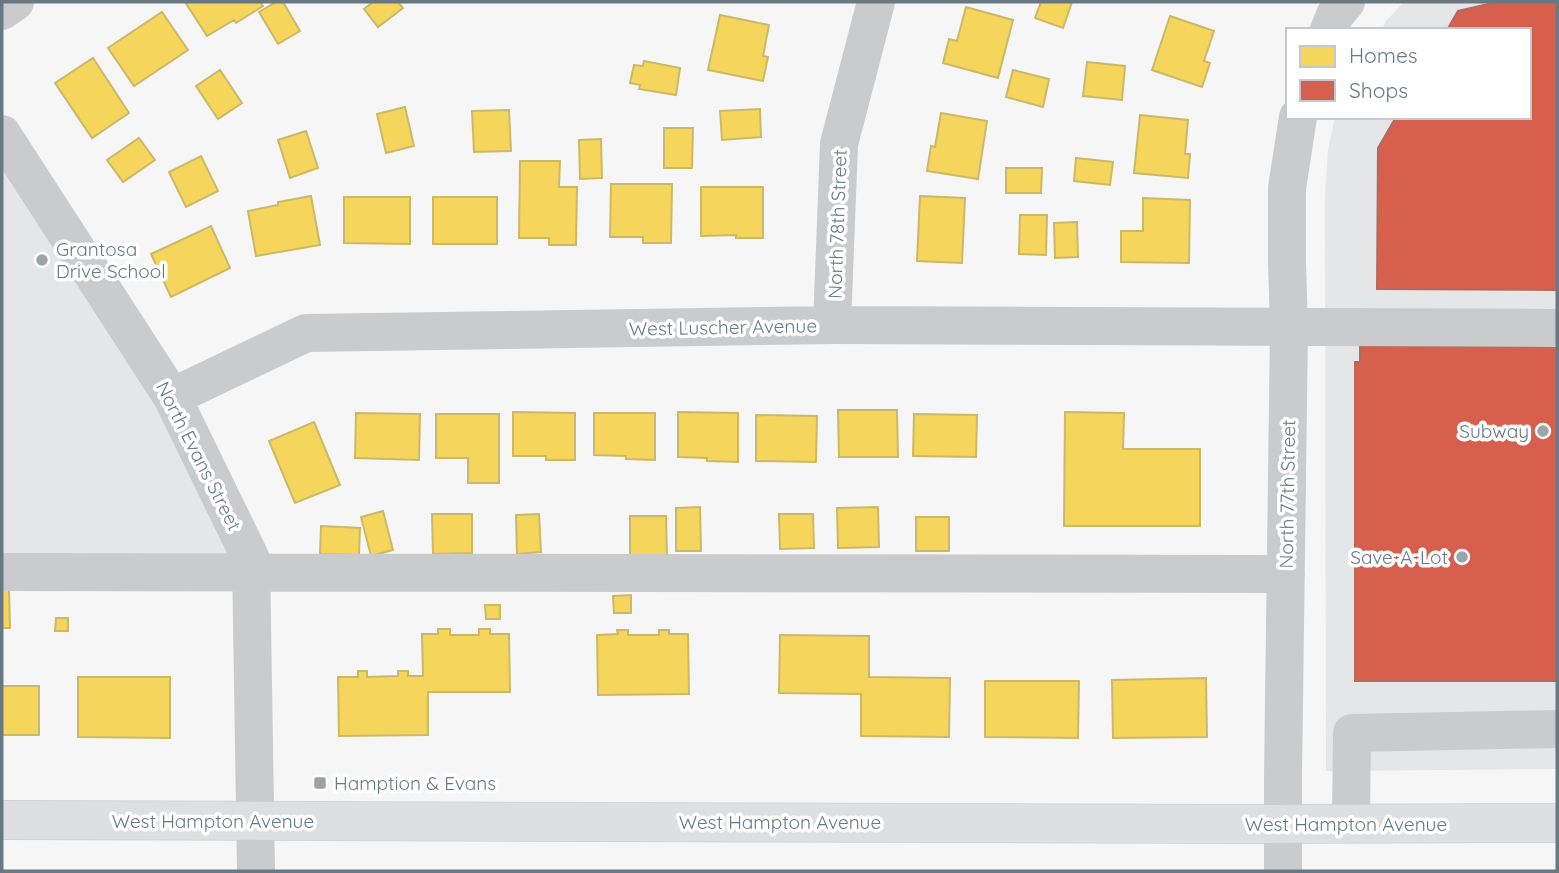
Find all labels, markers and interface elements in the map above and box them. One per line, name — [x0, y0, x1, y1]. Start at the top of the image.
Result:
legend — [1286, 28, 1531, 119]
text: Homes — [1349, 42, 1418, 68]
text: Shops — [1349, 77, 1408, 103]
street label: North 78th Street — [822, 149, 852, 299]
place label: Grantosa Drive School — [56, 237, 166, 283]
marker: Grantosa Drive School — [34, 252, 50, 268]
street label: West Luscher Avenue — [629, 313, 817, 341]
street label: North Evans Street — [151, 377, 247, 535]
street label: North 77th Street — [1274, 419, 1300, 569]
place label: Subway — [1459, 419, 1529, 443]
marker: Subway — [1535, 423, 1551, 439]
place label: Save-A-Lot — [1350, 545, 1448, 569]
marker: Save-A-Lot — [1454, 549, 1470, 565]
place label: Hamption & Evans — [334, 771, 496, 795]
marker: Hamption & Evans — [312, 775, 328, 791]
street label: West Hampton Avenue — [112, 809, 314, 833]
street label: West Hampton Avenue — [679, 810, 881, 834]
street label: West Hampton Avenue — [1245, 812, 1447, 836]

